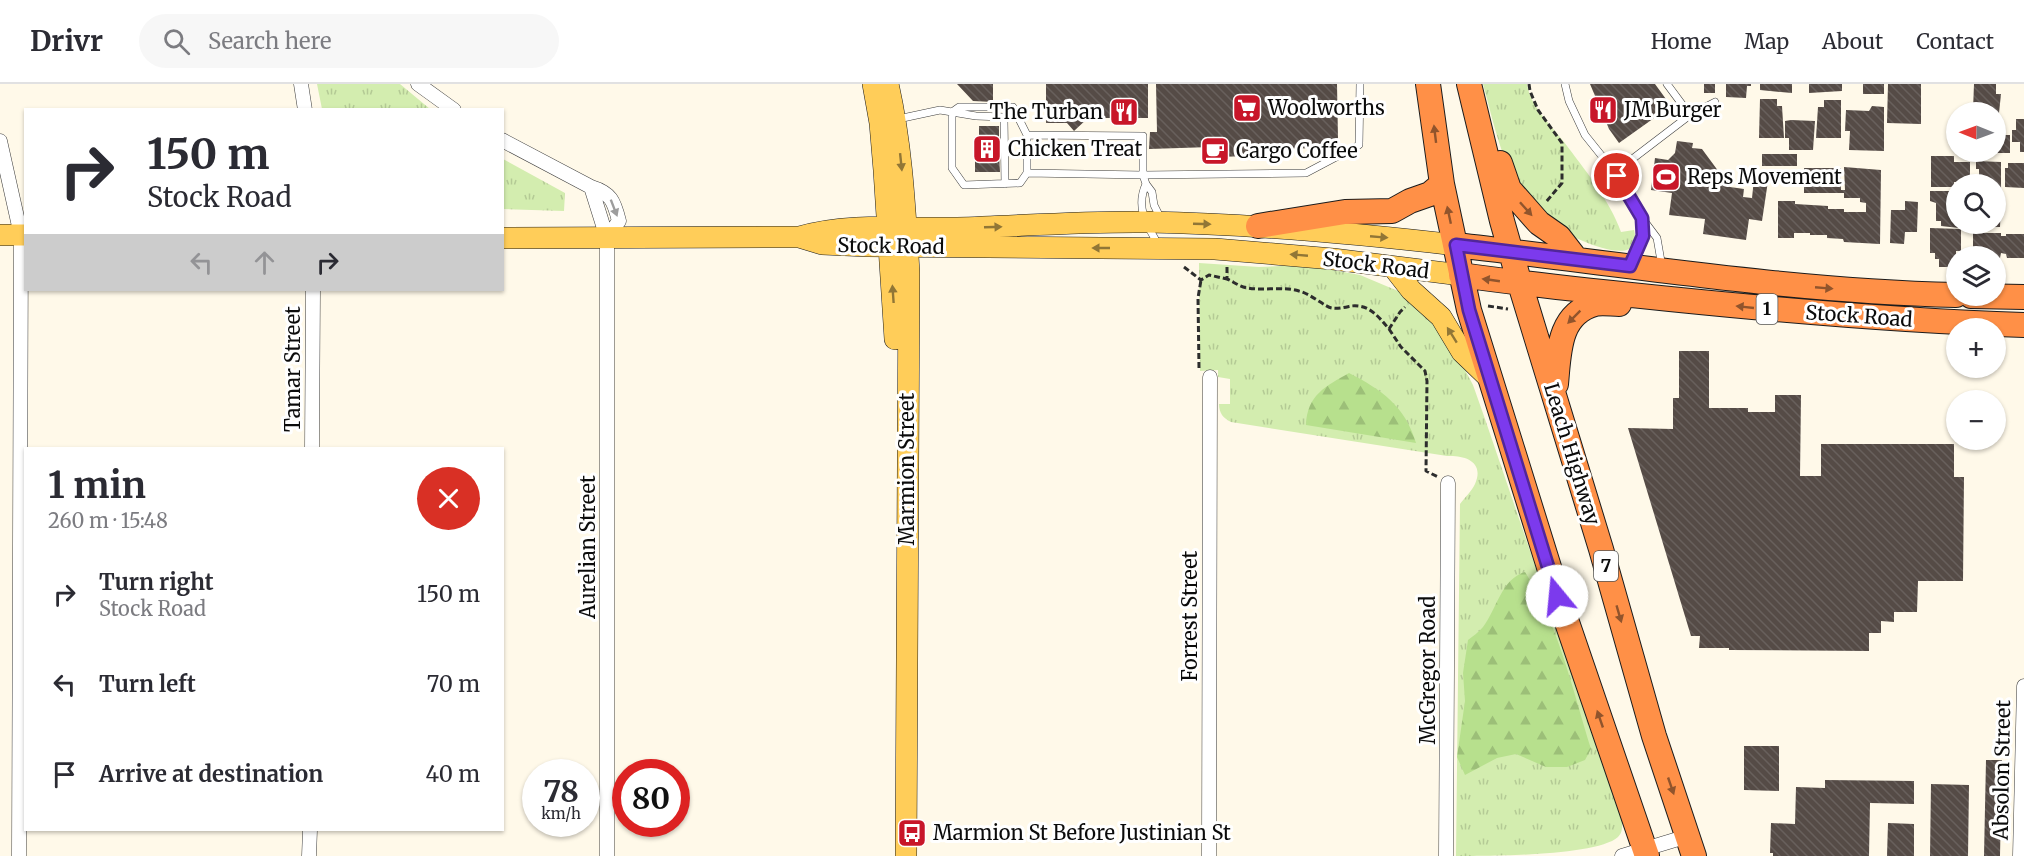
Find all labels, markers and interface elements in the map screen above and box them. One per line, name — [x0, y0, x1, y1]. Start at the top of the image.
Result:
search box — [139, 14, 559, 68]
text: Drivr — [30, 23, 103, 59]
icon: search — [160, 25, 193, 58]
text: Search here — [208, 27, 331, 55]
text: Home — [1651, 28, 1711, 55]
text: Map — [1744, 28, 1789, 55]
text: About — [1822, 28, 1883, 55]
text: Contact — [1916, 28, 1994, 55]
supermarket icon: Woolworths — [1231, 92, 1263, 124]
restaurant icon: JM Burger — [1587, 94, 1619, 126]
place label: Woolworths — [1267, 95, 1385, 120]
restaurant icon: The Turban — [1108, 96, 1140, 128]
place label: JM Burger — [1623, 97, 1722, 122]
place label: The Turban — [990, 99, 1103, 124]
north arrow — [1946, 102, 2006, 162]
map controls — [1946, 102, 2006, 450]
one-way arrow — [1430, 125, 1439, 144]
text: 150 m — [147, 128, 269, 180]
icon: right — [48, 132, 126, 210]
building icon: Chicken Treat — [971, 133, 1003, 165]
cafe icon: Cargo Coffee — [1199, 135, 1231, 167]
place label: Chicken Treat — [1008, 136, 1142, 161]
place label: Cargo Coffee — [1236, 138, 1358, 163]
pin — [1591, 150, 1642, 201]
one-way arrow — [896, 153, 906, 172]
icon: arrive — [1600, 159, 1633, 192]
sports icon: Reps Movement — [1650, 161, 1682, 193]
place label: Reps Movement — [1687, 164, 1842, 189]
button: search — [1946, 174, 2006, 234]
text: Stock Road — [147, 180, 292, 214]
one-way arrow — [610, 199, 619, 217]
one-way arrow — [1519, 201, 1533, 216]
one-way arrow — [1444, 205, 1453, 224]
one-way arrow — [1192, 219, 1211, 228]
one-way arrow — [983, 222, 1002, 231]
street label: Stock Road — [837, 232, 945, 259]
one-way arrow — [1370, 232, 1389, 242]
one-way arrow — [1092, 243, 1111, 252]
icon: left — [185, 246, 218, 279]
icon: ahead — [248, 246, 281, 279]
icon: right — [311, 246, 344, 279]
street label: Stock Road — [1321, 246, 1431, 283]
button: layers — [1946, 246, 2006, 306]
one-way arrow — [1290, 250, 1309, 260]
one-way arrow — [1481, 275, 1500, 284]
one-way arrow — [1815, 283, 1834, 293]
one-way arrow — [888, 284, 898, 303]
road number: 1 — [1756, 294, 1778, 324]
street label: Stock Road — [1805, 299, 1913, 332]
one-way arrow — [1735, 302, 1754, 311]
street label: Tamar Street — [280, 306, 305, 432]
one-way arrow — [1567, 310, 1581, 324]
button: + — [1946, 318, 2006, 378]
one-way arrow — [1447, 327, 1458, 343]
street label: Leach Highway — [1539, 380, 1606, 528]
button: − — [1946, 390, 2006, 450]
street label: Marmion Street — [894, 393, 919, 545]
text: 1 min — [48, 463, 146, 508]
button: close — [417, 467, 480, 530]
street label: Aurelian Street — [575, 475, 600, 620]
text: 260 m · 15:48 — [48, 508, 168, 533]
street label: Forrest Street — [1177, 550, 1202, 681]
road number: 7 — [1594, 551, 1618, 581]
position arrow — [1525, 564, 1589, 628]
text: Turn right — [99, 568, 213, 596]
icon: right — [48, 578, 81, 611]
text: 150 m — [417, 580, 480, 608]
text: Stock Road — [99, 596, 206, 621]
street label: McGregor Road — [1415, 596, 1440, 744]
one-way arrow — [1615, 605, 1624, 623]
icon: left — [48, 668, 81, 701]
text: Turn left — [99, 670, 196, 698]
text: 70 m — [427, 670, 480, 698]
street label: Absolon Street — [1988, 699, 2015, 841]
one-way arrow — [1594, 710, 1604, 728]
icon: arrive — [48, 758, 81, 791]
speed limit sign: 80 — [612, 759, 690, 837]
text: Arrive at destination — [99, 760, 323, 788]
text: 40 m — [425, 760, 480, 788]
text: 78 — [543, 772, 579, 810]
one-way arrow — [1666, 777, 1676, 795]
text: km/h — [541, 804, 581, 823]
bus stop icon: Marmion St Before Justinian St — [896, 817, 928, 849]
place label: Marmion St Before Justinian St — [933, 820, 1231, 845]

